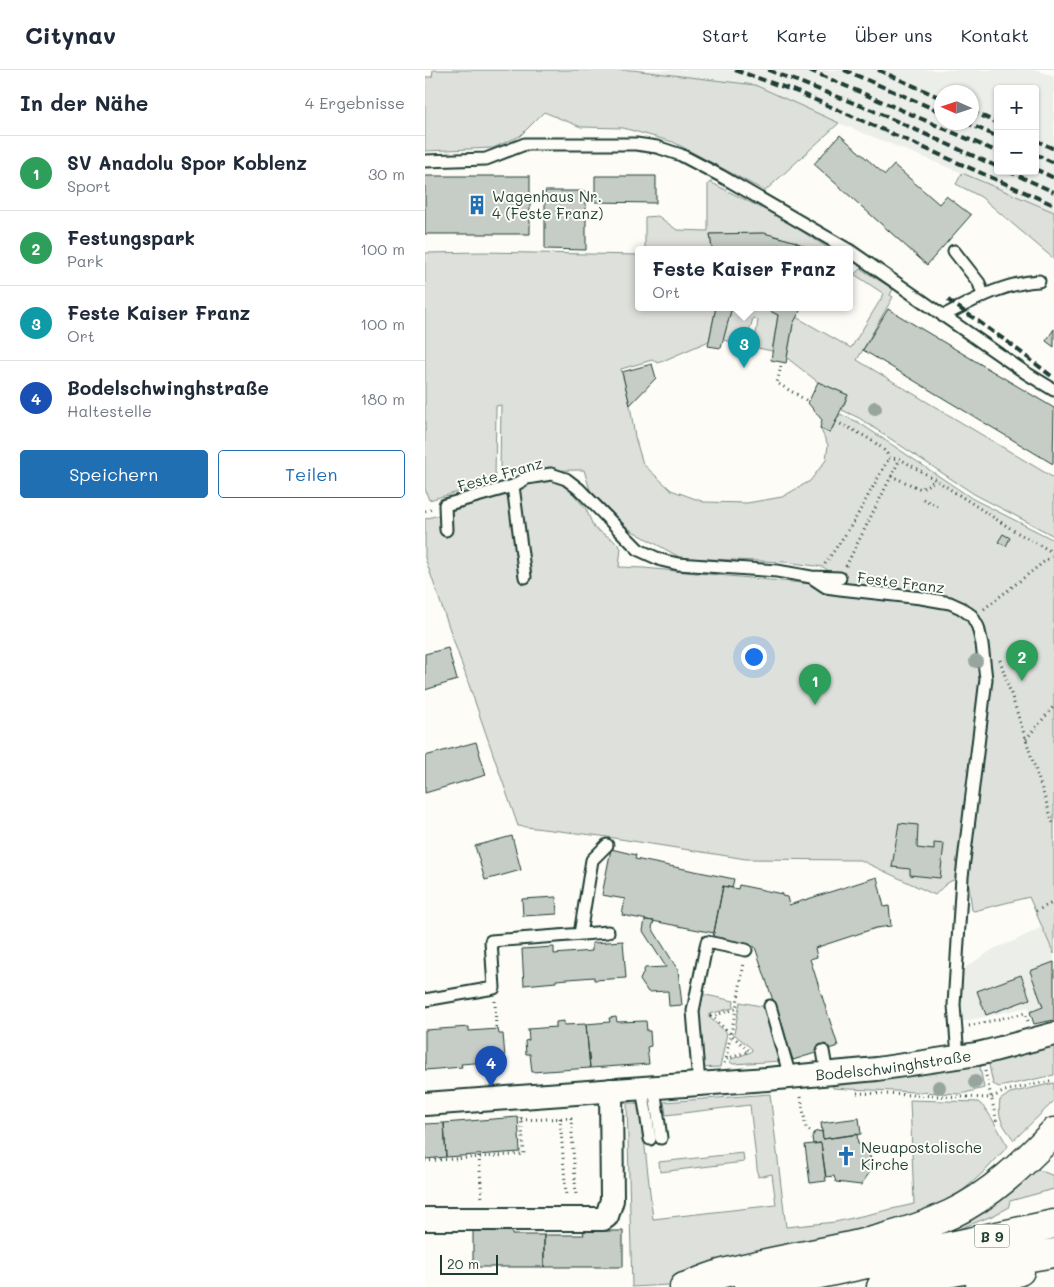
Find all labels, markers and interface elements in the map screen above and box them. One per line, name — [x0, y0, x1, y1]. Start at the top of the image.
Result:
text: Citynav — [25, 19, 116, 50]
text: Start — [702, 23, 749, 47]
text: Karte — [777, 23, 827, 47]
text: Über uns — [855, 23, 933, 47]
text: Kontakt — [961, 23, 1029, 47]
north arrow — [934, 85, 979, 130]
map controls — [994, 85, 1039, 175]
button: + — [994, 85, 1039, 130]
text: In der Nähe — [20, 89, 148, 116]
text: 4 Ergebnisse — [305, 92, 405, 113]
button: − — [994, 130, 1039, 175]
text: SV Anadolu Spor Koblenz — [67, 150, 307, 175]
text: 1 — [32, 163, 40, 184]
text: 30 m — [368, 163, 405, 184]
text: Sport — [67, 175, 110, 196]
place label: Wagenhaus Nr. 4 (Feste Franz) — [492, 186, 603, 223]
building icon: Wagenhaus Nr. 4 (Feste Franz) — [466, 194, 488, 216]
text: Festungspark — [67, 225, 195, 250]
text: 2 — [32, 238, 40, 259]
text: 100 m — [360, 238, 405, 259]
popup — [635, 246, 853, 311]
text: Park — [67, 250, 103, 271]
text: Feste Kaiser Franz — [652, 256, 836, 281]
text: Ort — [652, 281, 680, 302]
text: Feste Kaiser Franz — [67, 300, 250, 325]
text: 3 — [31, 313, 41, 334]
text: 100 m — [360, 313, 405, 334]
text: Ort — [67, 325, 95, 346]
pin: 3 — [728, 327, 760, 368]
text: Bodelschwinghstraße — [67, 375, 269, 400]
text: 4 — [31, 388, 41, 409]
text: 180 m — [360, 388, 405, 409]
text: Haltestelle — [67, 400, 152, 421]
button: Speichern — [20, 450, 208, 498]
button: Teilen — [218, 450, 405, 498]
street label: Feste Franz — [455, 452, 545, 496]
street label: Feste Franz — [856, 567, 946, 597]
pin: 2 — [1006, 640, 1038, 681]
your location — [741, 644, 767, 670]
pin: 1 — [799, 664, 831, 705]
street label: Bodelschwinghstraße — [815, 1045, 972, 1085]
pin: 4 — [475, 1046, 507, 1087]
place label: Neuapostolische Kirche — [861, 1137, 982, 1174]
church icon: Neuapostolische Kirche — [835, 1145, 857, 1167]
road number: B 9 — [975, 1224, 1009, 1248]
scale bar — [440, 1252, 497, 1275]
text: 20 m — [447, 1254, 479, 1273]

